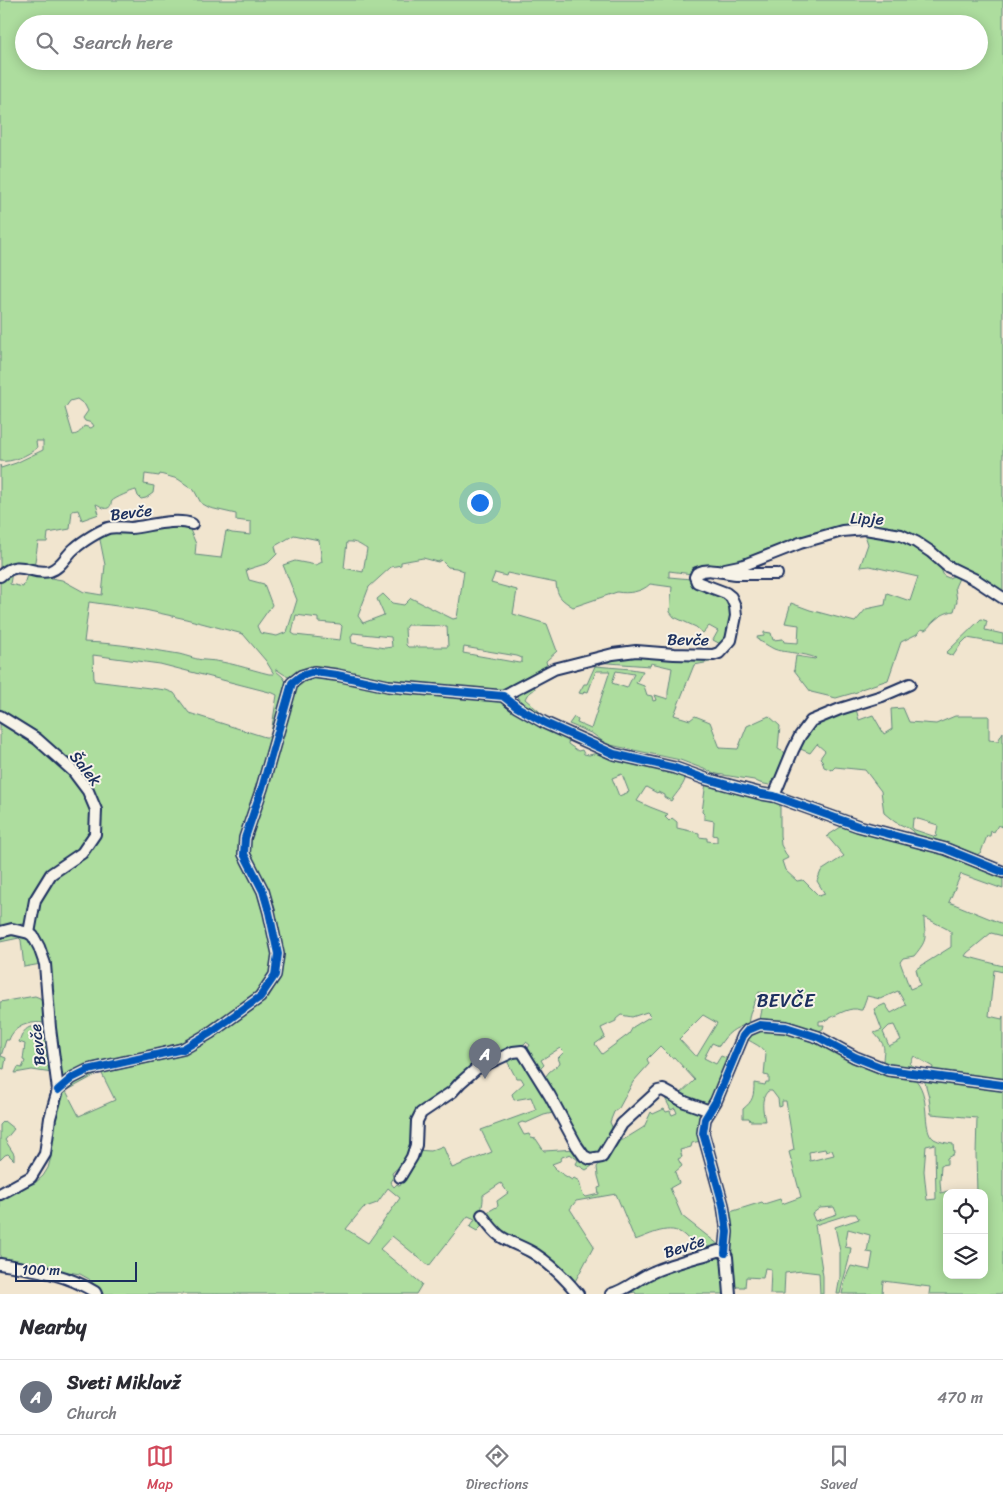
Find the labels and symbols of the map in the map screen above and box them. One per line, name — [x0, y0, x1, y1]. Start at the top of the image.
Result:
your location — [467, 490, 493, 516]
street label: Bevče — [108, 496, 154, 529]
street label: Lipje — [850, 503, 884, 534]
street label: Bevče — [667, 625, 709, 654]
street label: Šalek — [62, 744, 110, 793]
district label: BEVČE — [756, 984, 816, 1017]
street label: Bevče — [21, 1022, 54, 1068]
pin: A — [469, 1038, 501, 1079]
street label: Bevče — [660, 1226, 709, 1267]
scale bar — [15, 1259, 138, 1282]

